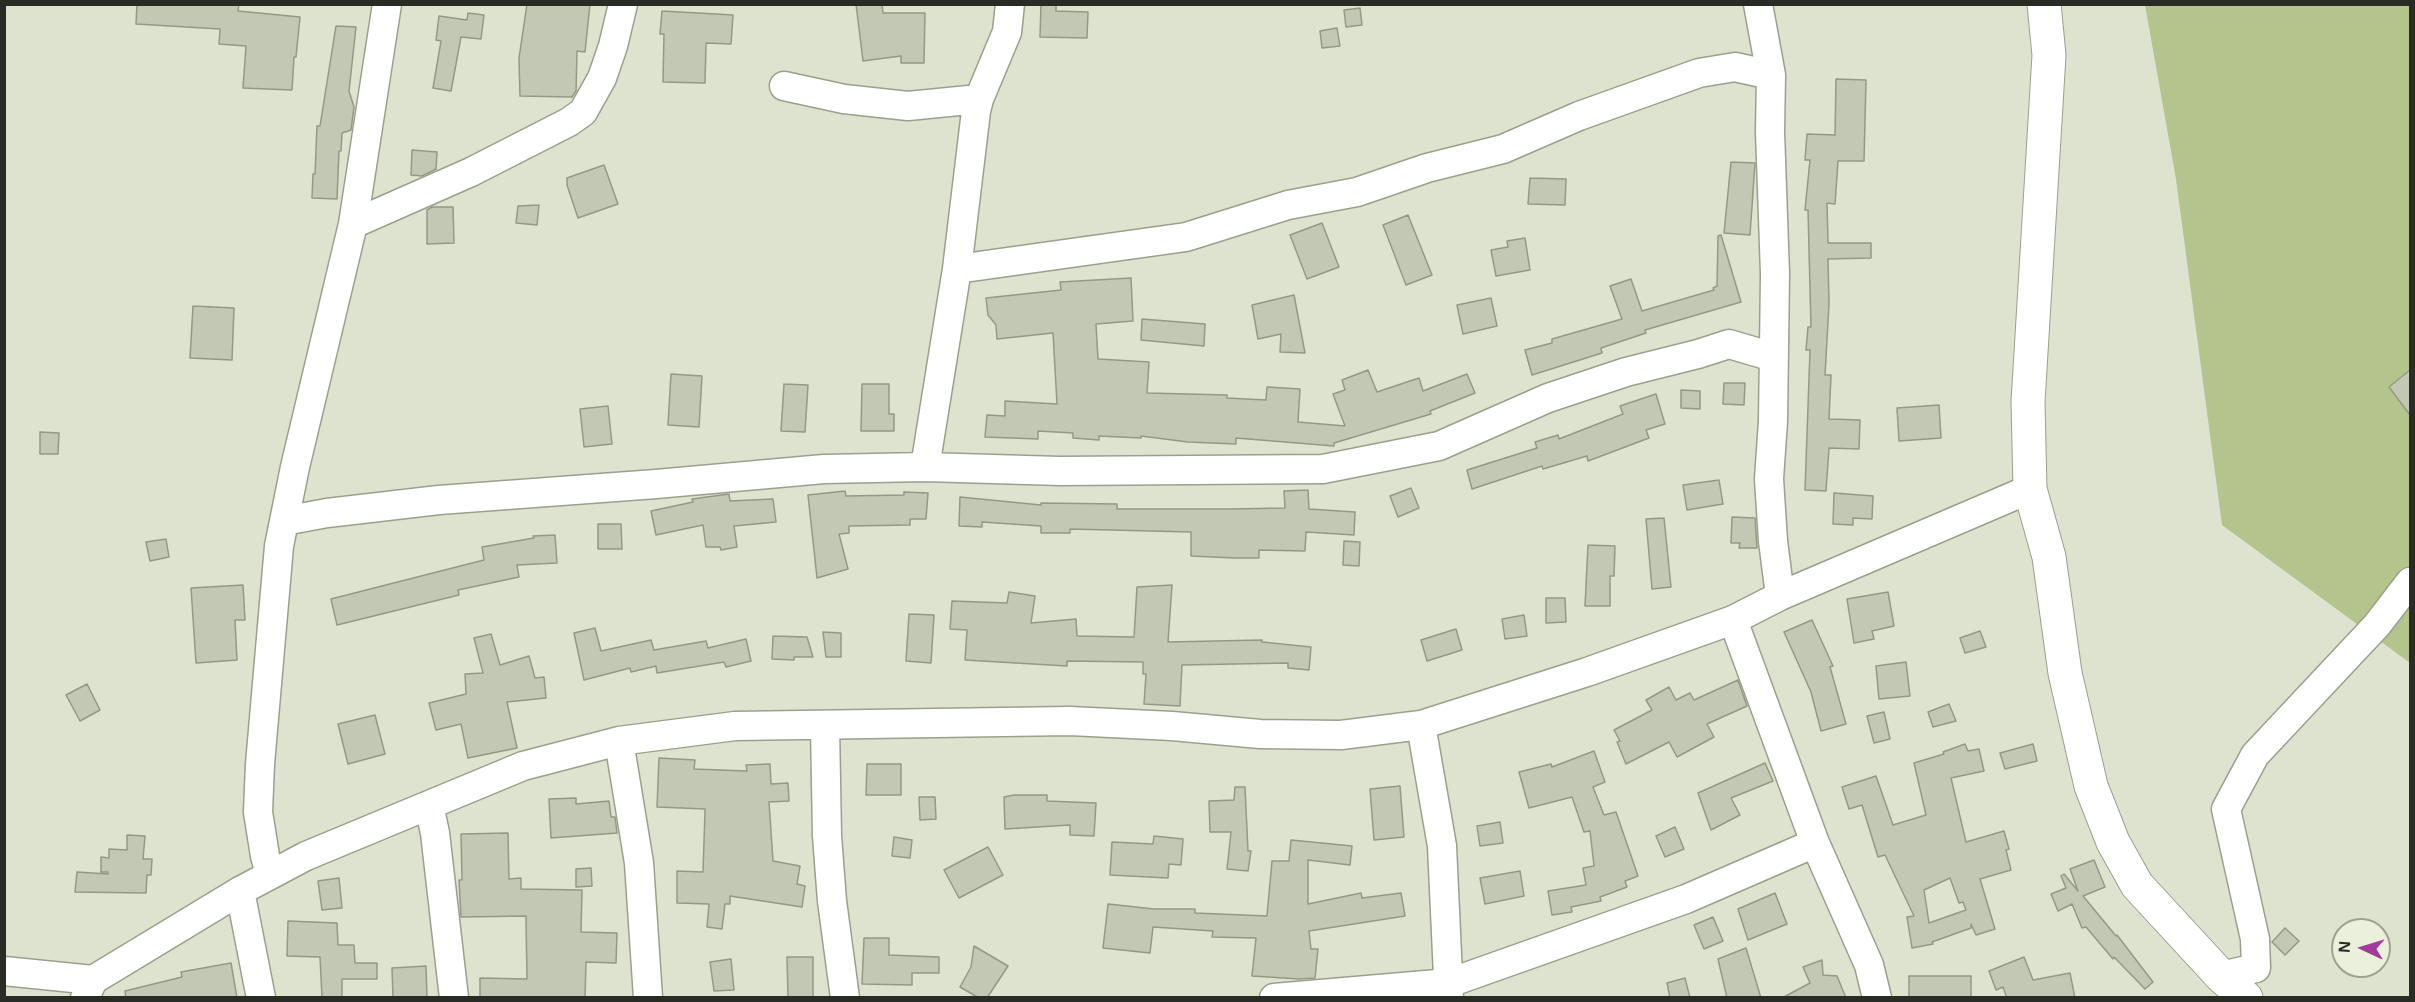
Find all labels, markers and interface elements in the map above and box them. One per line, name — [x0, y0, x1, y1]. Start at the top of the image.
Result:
north arrow — [2331, 918, 2391, 978]
text: N — [2336, 940, 2353, 953]

